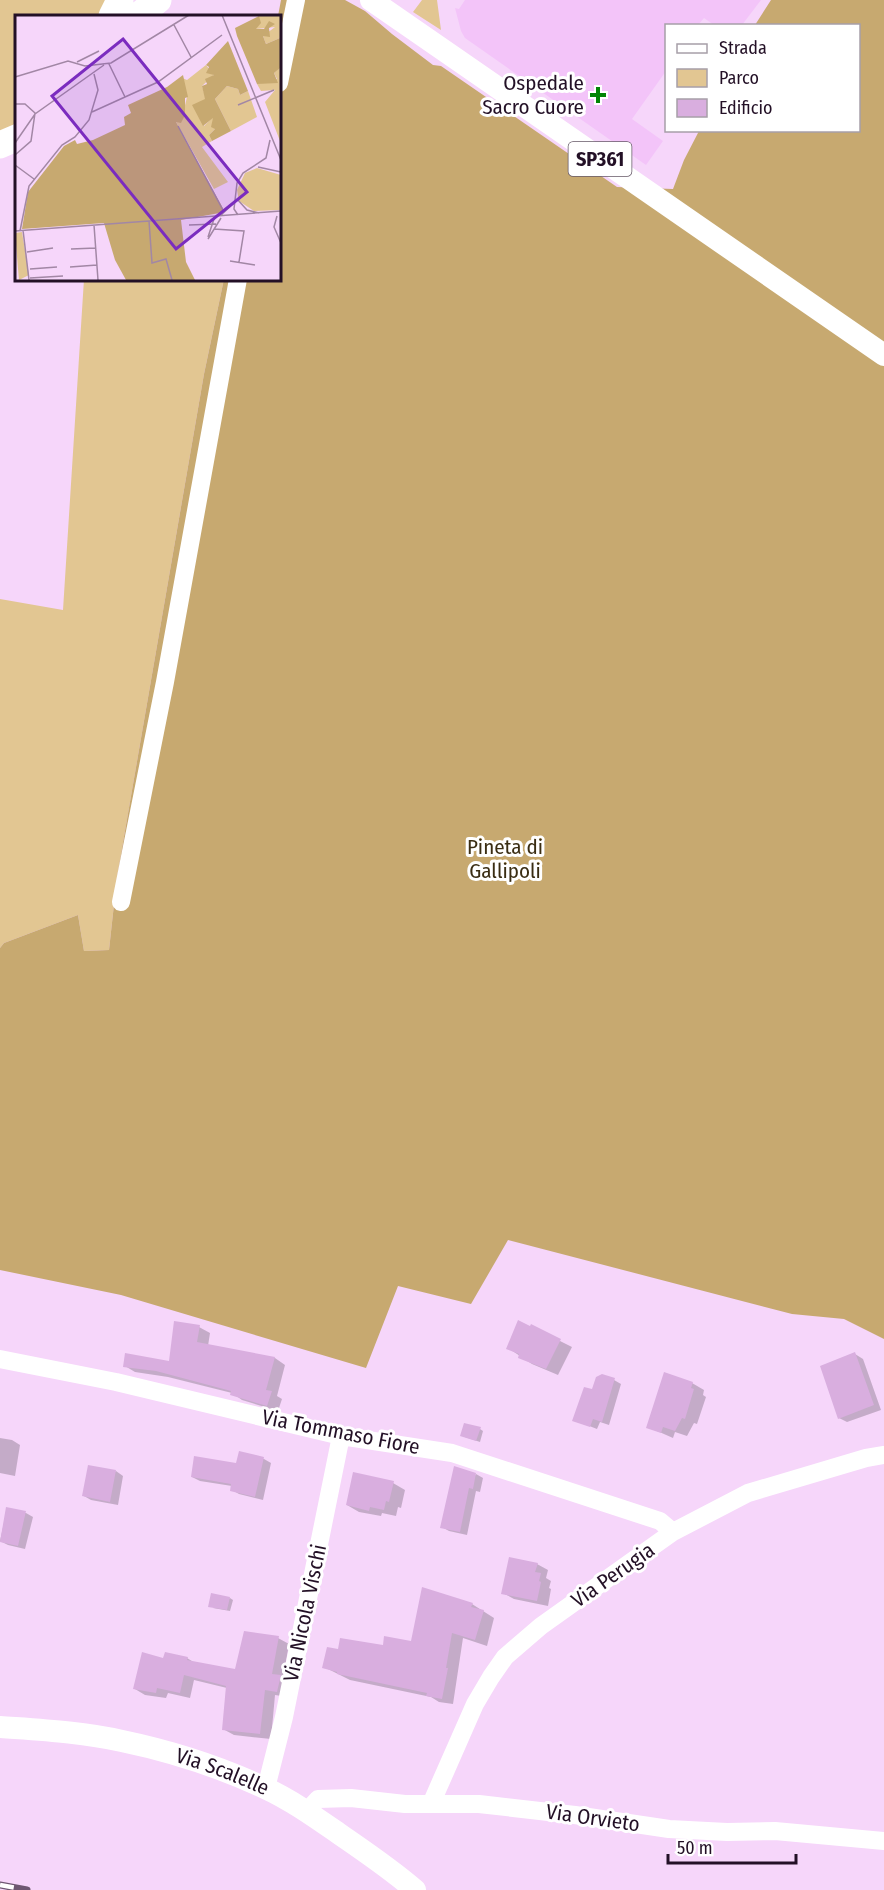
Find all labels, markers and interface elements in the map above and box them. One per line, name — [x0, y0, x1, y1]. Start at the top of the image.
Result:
inset map — [15, 15, 280, 280]
legend — [665, 24, 860, 132]
text: Strada — [719, 37, 767, 59]
text: Parco — [719, 67, 759, 89]
place label: Ospedale Sacro Cuore — [482, 70, 584, 120]
marker: Ospedale Sacro Cuore — [589, 86, 607, 104]
text: Edificio — [719, 97, 772, 119]
road number: SP361 — [568, 142, 632, 176]
park label: Pineta di Gallipoli — [467, 834, 543, 884]
street label: Via Tommaso Fiore — [260, 1404, 422, 1460]
street label: Via Perugia — [566, 1537, 660, 1613]
street label: Via Nicola Vischi — [278, 1542, 332, 1684]
street label: Via Scalelle — [173, 1742, 273, 1801]
street label: Via Orvieto — [544, 1799, 642, 1837]
scale bar — [668, 1827, 796, 1865]
text: 50 m — [677, 1837, 713, 1859]

